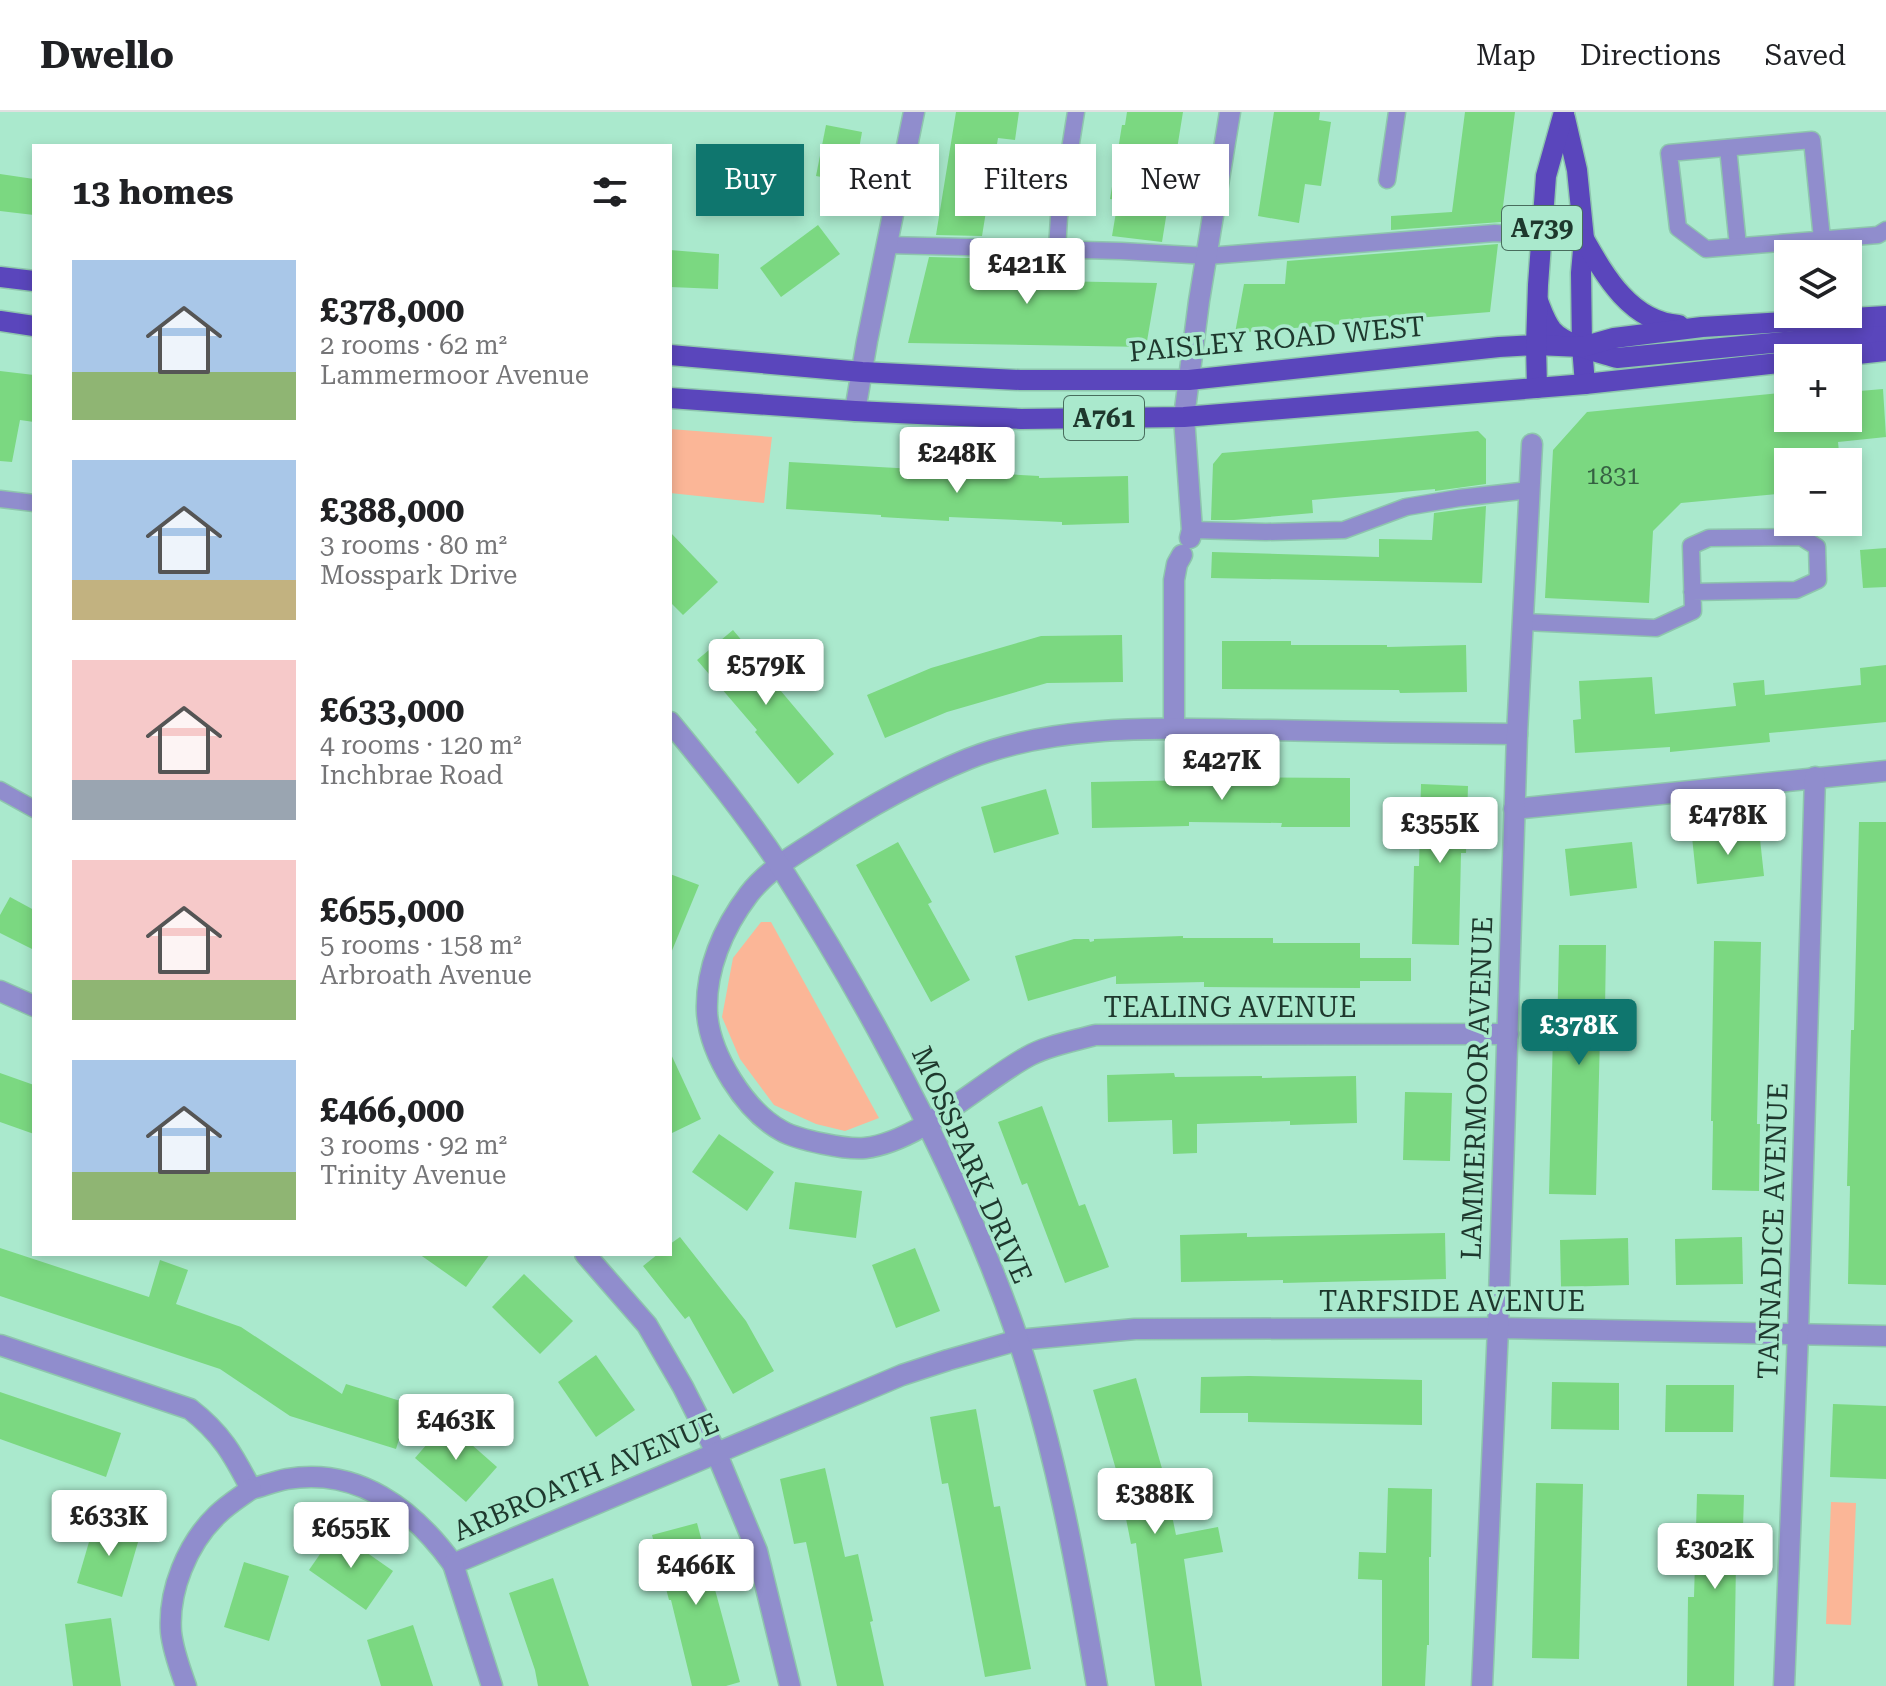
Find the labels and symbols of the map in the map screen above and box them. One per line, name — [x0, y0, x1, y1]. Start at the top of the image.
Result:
road number: A739 — [1502, 206, 1582, 250]
pin: £421K — [971, 238, 1083, 306]
street label: PAISLEY ROAD WEST — [1128, 310, 1426, 368]
road number: A761 — [1064, 396, 1144, 440]
pin: £248K — [901, 427, 1013, 495]
house number: 1831 — [1586, 462, 1640, 490]
pin: £579K — [710, 639, 822, 707]
pin: £427K — [1166, 734, 1278, 802]
pin: £478K — [1672, 789, 1784, 857]
pin: £355K — [1384, 797, 1496, 865]
street label: LAMMERMOOR AVENUE — [1455, 916, 1499, 1260]
street label: TEALING AVENUE — [1103, 991, 1357, 1024]
pin: £378K — [1523, 999, 1635, 1067]
street label: MOSSPARK DRIVE — [905, 1041, 1039, 1289]
street label: TANNADICE AVENUE — [1751, 1082, 1795, 1380]
street label: TARFSIDE AVENUE — [1319, 1285, 1585, 1318]
pin: £463K — [400, 1394, 512, 1462]
street label: ARBROATH AVENUE — [448, 1406, 724, 1548]
pin: £388K — [1099, 1468, 1211, 1536]
pin: £633K — [53, 1490, 165, 1558]
pin: £655K — [295, 1502, 407, 1570]
pin: £302K — [1659, 1523, 1771, 1591]
pin: £466K — [640, 1539, 752, 1607]

